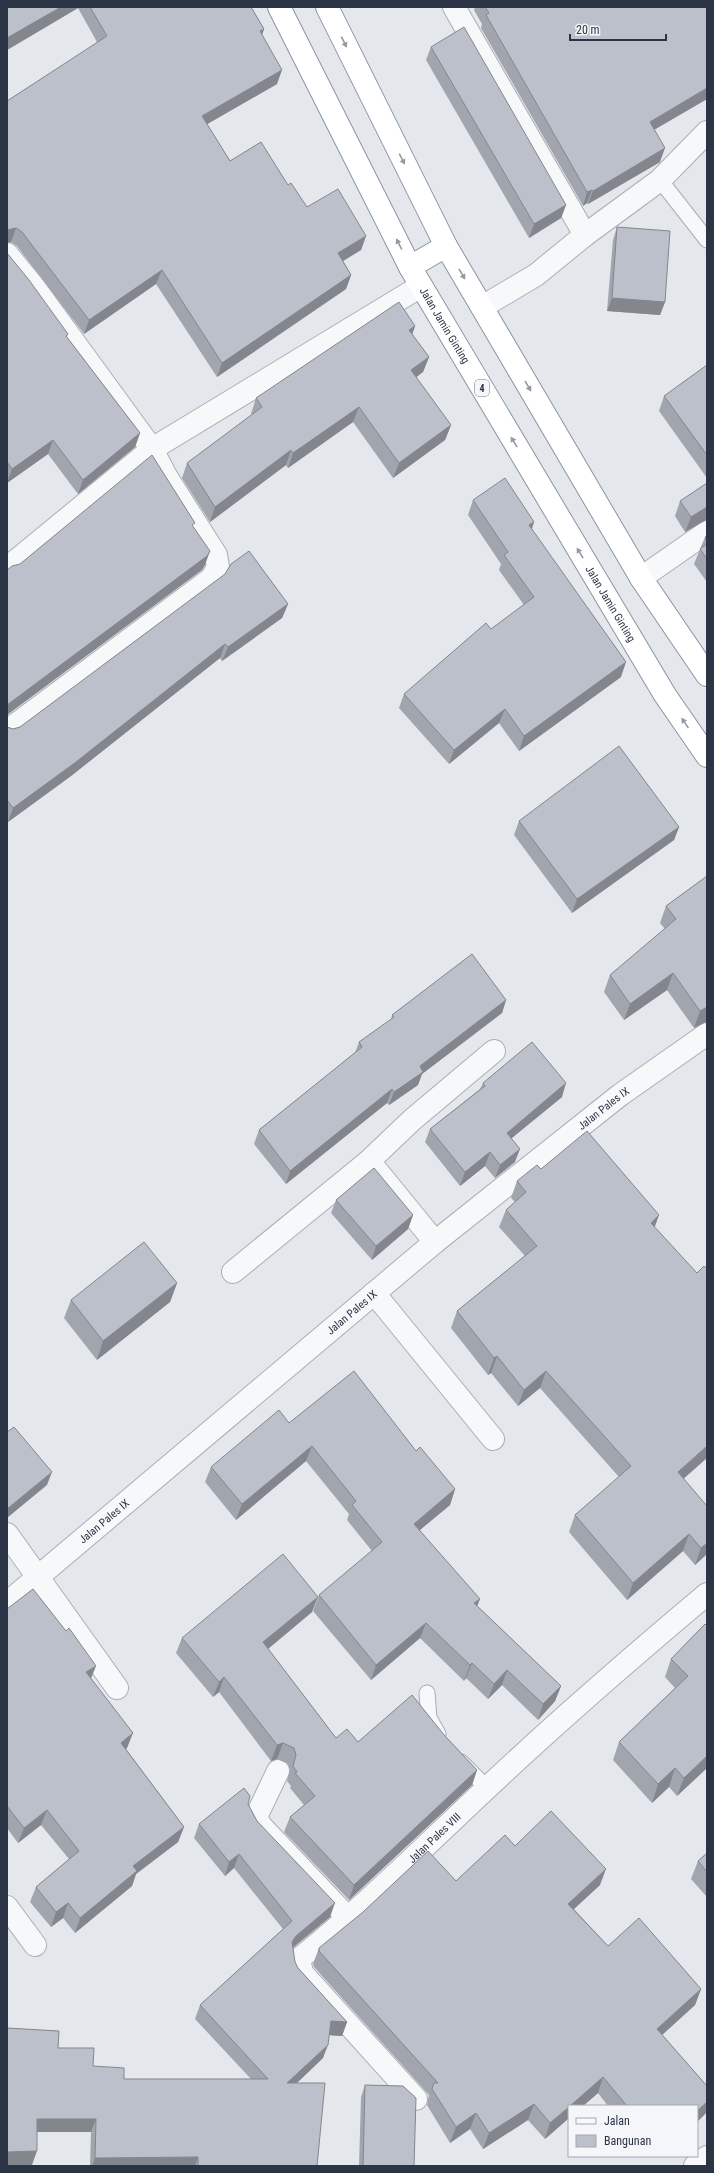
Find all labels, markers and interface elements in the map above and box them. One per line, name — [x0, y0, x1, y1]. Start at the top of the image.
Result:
scale bar — [570, 16, 666, 42]
text: 20 m — [576, 23, 600, 37]
one-way arrow — [341, 36, 347, 48]
one-way arrow — [399, 153, 405, 164]
one-way arrow — [396, 239, 402, 250]
one-way arrow — [459, 268, 466, 279]
street label: Jalan Jamin Ginting — [417, 285, 472, 366]
road number: 4 — [475, 380, 489, 396]
one-way arrow — [525, 380, 532, 392]
one-way arrow — [510, 436, 517, 447]
one-way arrow — [576, 548, 584, 558]
street label: Jalan Jamin Ginting — [582, 563, 638, 644]
one-way arrow — [681, 718, 689, 729]
street label: Jalan Pales IX — [575, 1085, 632, 1133]
street label: Jalan Pales IX — [324, 1288, 380, 1337]
street label: Jalan Pales IX — [77, 1497, 132, 1546]
street label: Jalan Pales VIII — [406, 1810, 464, 1866]
legend — [568, 2105, 698, 2157]
text: Jalan — [604, 2114, 630, 2128]
text: Bangunan — [604, 2134, 651, 2148]

